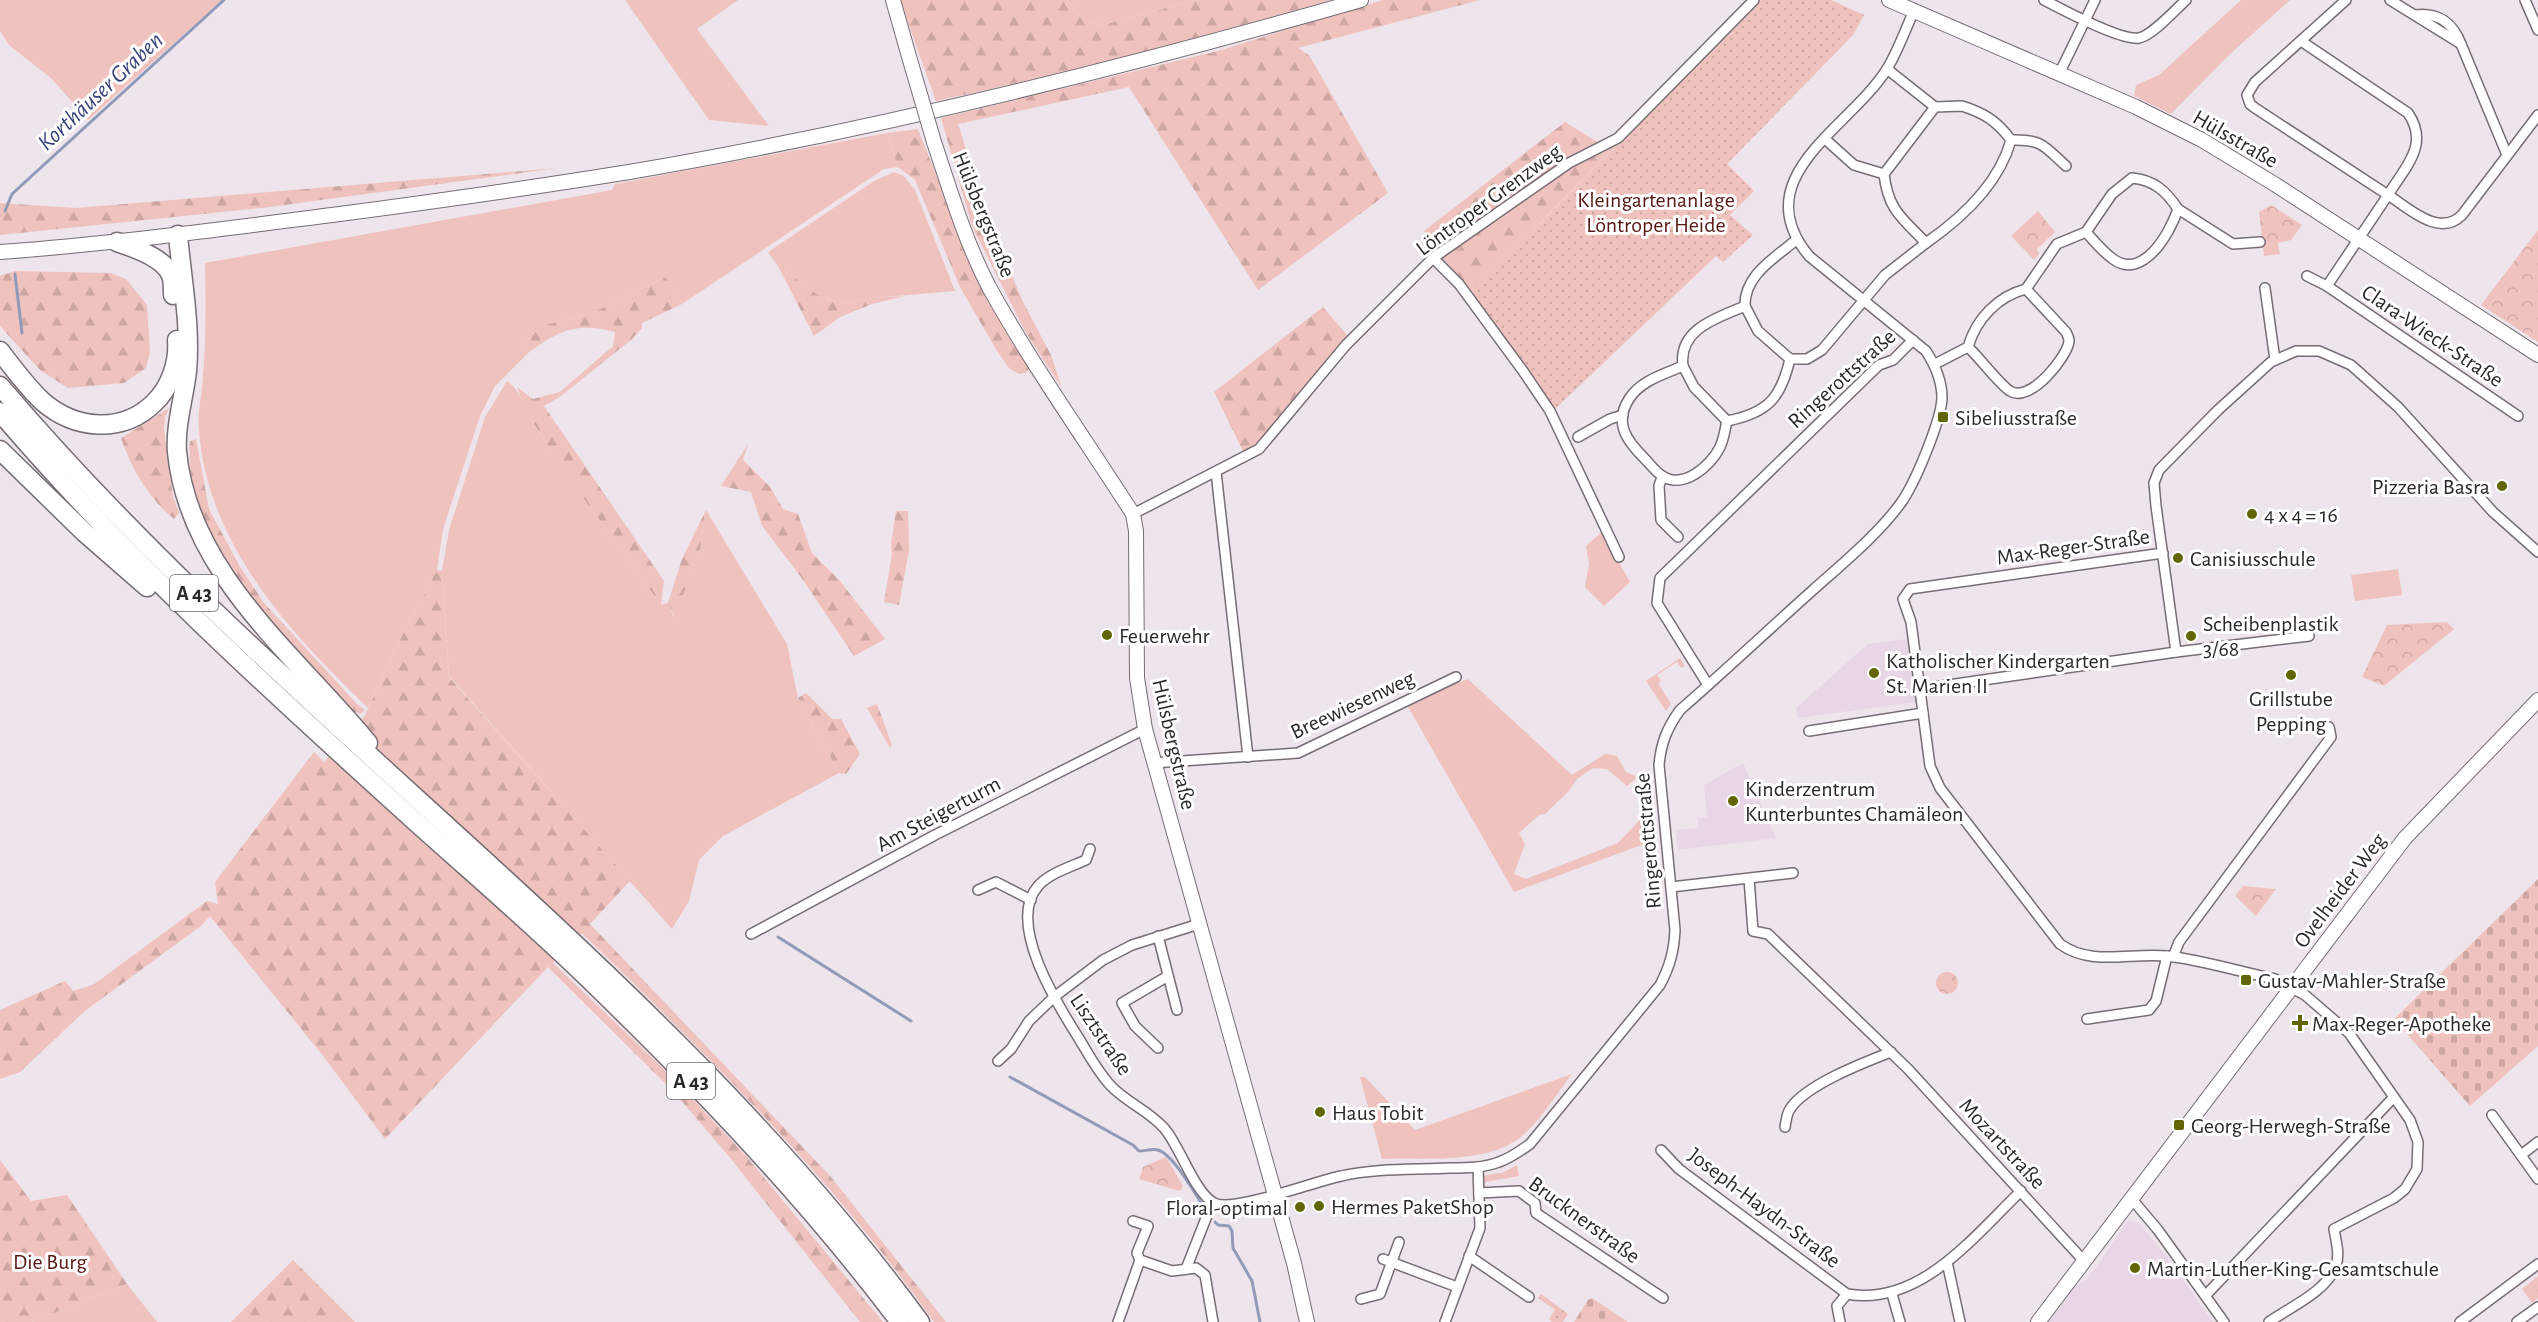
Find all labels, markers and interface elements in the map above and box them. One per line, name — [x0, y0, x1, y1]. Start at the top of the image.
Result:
water label: Korthäuser Graben — [34, 28, 168, 155]
street label: Hülsstraße — [2189, 106, 2282, 172]
street label: Löntroper Grenzweg — [1412, 140, 1565, 260]
street label: Hülsbergstraße — [949, 148, 1019, 280]
park label: Kleingartenanlage Löntroper Heide — [1577, 189, 1735, 236]
street label: Clara-Wieck-Straße — [2358, 280, 2507, 391]
street label: Ringerottstraße — [1784, 325, 1900, 432]
place label: Sibeliusstraße — [1955, 407, 2077, 429]
marker: Sibeliusstraße — [1936, 410, 1950, 424]
place label: Pizzeria Basra — [2372, 476, 2490, 498]
marker: Pizzeria Basra — [2495, 479, 2509, 493]
place label: 4 x 4 = 16 — [2264, 504, 2338, 526]
marker: 4 x 4 = 16 — [2245, 507, 2259, 521]
street label: Max-Reger-Straße — [1995, 525, 2151, 569]
place label: Canisiusschule — [2190, 548, 2316, 570]
marker: Canisiusschule — [2171, 551, 2185, 565]
road number: A 43 — [170, 575, 218, 611]
place label: Scheibenplastik 3/68 — [2203, 613, 2338, 660]
place label: Feuerwehr — [1119, 625, 1210, 647]
marker: Feuerwehr — [1100, 628, 1114, 642]
marker: Scheibenplastik 3/68 — [2184, 629, 2198, 643]
place label: Katholischer Kindergarten St. Marien II — [1886, 650, 2110, 697]
marker: Katholischer Kindergarten St. Marien II — [1867, 666, 1881, 680]
street label: Breewiesenweg — [1287, 667, 1418, 743]
marker: Grillstube Pepping — [2284, 668, 2298, 682]
street label: Hülsbergstraße — [1148, 677, 1200, 812]
place label: Grillstube Pepping — [2249, 688, 2333, 735]
street label: Am Steigerturm — [873, 772, 1004, 856]
street label: Ringerottstraße — [1631, 772, 1665, 910]
place label: Kinderzentrum Kunterbuntes Chamäleon — [1745, 778, 1963, 825]
marker: Kinderzentrum Kunterbuntes Chamäleon — [1726, 794, 1740, 808]
street label: Ovelheider Weg — [2290, 829, 2390, 952]
place label: Gustav-Mahler-Straße — [2258, 970, 2446, 992]
marker: Gustav-Mahler-Straße — [2239, 973, 2253, 987]
street label: Lisztstraße — [1066, 990, 1136, 1079]
place label: Max-Reger-Apotheke — [2312, 1013, 2491, 1035]
marker: Max-Reger-Apotheke — [2293, 1016, 2307, 1030]
road number: A 43 — [667, 1063, 715, 1099]
street label: Mozartstraße — [1955, 1094, 2050, 1193]
place label: Haus Tobit — [1332, 1102, 1424, 1124]
marker: Haus Tobit — [1313, 1105, 1327, 1119]
place label: Georg-Herwegh-Straße — [2191, 1115, 2391, 1137]
marker: Georg-Herwegh-Straße — [2172, 1118, 2186, 1132]
street label: Joseph-Haydn-Straße — [1684, 1144, 1845, 1272]
street label: Brucknerstraße — [1525, 1172, 1644, 1267]
place label: Hermes PaketShop — [1331, 1196, 1494, 1218]
place label: Floral-optimal — [1166, 1197, 1288, 1219]
marker: Hermes PaketShop — [1312, 1199, 1326, 1213]
marker: Floral-optimal — [1293, 1200, 1307, 1214]
park label: Die Burg — [13, 1251, 87, 1273]
place label: Martin-Luther-King-Gesamtschule — [2147, 1258, 2439, 1280]
marker: Martin-Luther-King-Gesamtschule — [2128, 1261, 2142, 1275]

